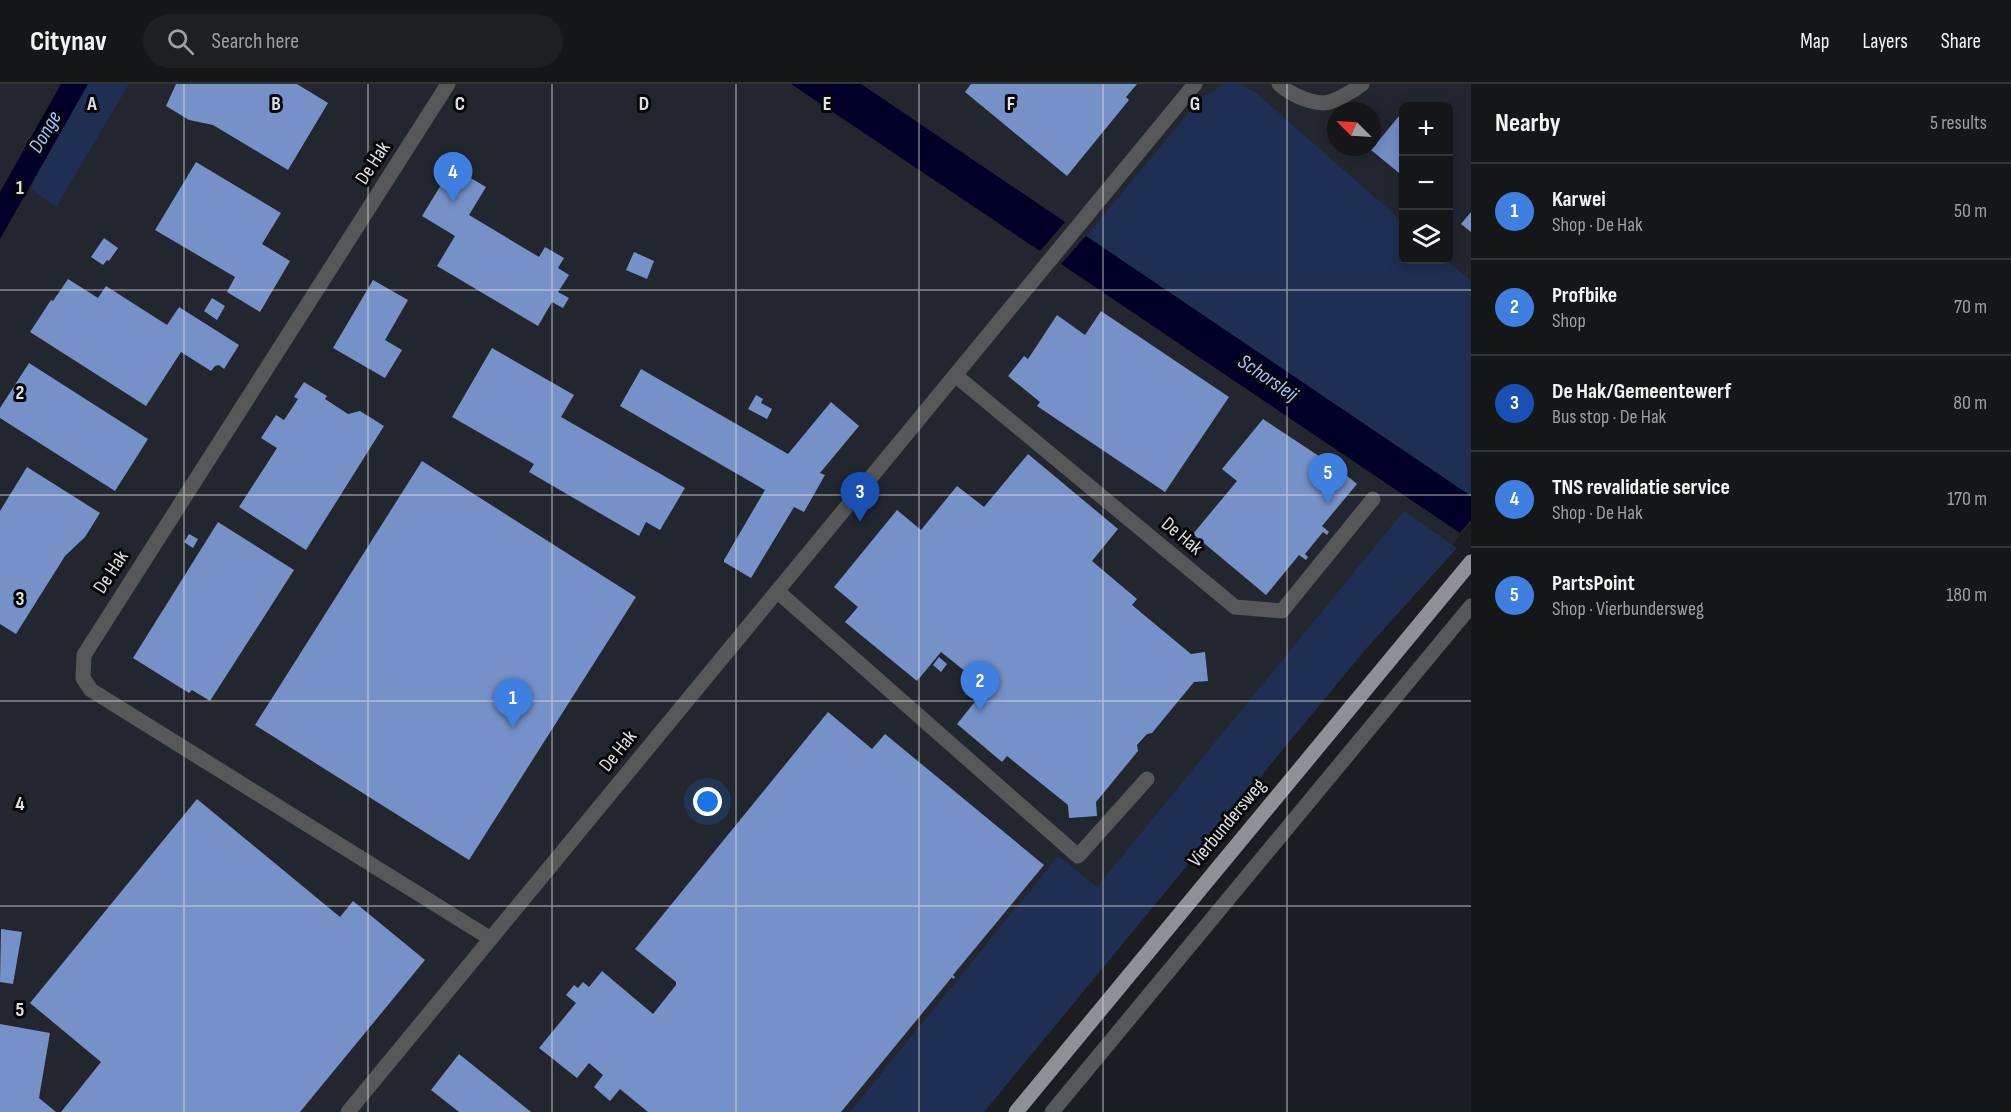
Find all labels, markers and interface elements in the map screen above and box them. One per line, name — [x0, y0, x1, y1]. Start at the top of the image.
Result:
search box — [143, 14, 563, 68]
text: Citynav — [30, 25, 107, 58]
icon: search — [164, 25, 197, 58]
text: Search here — [212, 28, 299, 55]
text: Map — [1800, 29, 1829, 54]
text: Layers — [1862, 29, 1908, 54]
text: Share — [1941, 29, 1981, 54]
text: A — [86, 92, 97, 116]
text: B — [271, 92, 281, 116]
text: C — [455, 92, 465, 116]
text: D — [639, 92, 649, 116]
text: E — [823, 92, 831, 116]
text: F — [1007, 92, 1015, 116]
text: G — [1190, 92, 1200, 116]
north arrow — [1327, 102, 1381, 156]
map controls — [1399, 102, 1453, 264]
button: + — [1399, 102, 1453, 156]
water label: Donge — [23, 107, 67, 157]
text: Nearby — [1495, 108, 1561, 139]
text: 5 results — [1930, 111, 1987, 135]
street label: De Hak — [350, 137, 396, 189]
pin: 4 — [434, 152, 472, 202]
button: − — [1399, 156, 1453, 210]
text: 1 — [16, 176, 24, 200]
text: Karwei — [1552, 186, 1606, 213]
text: 1 — [1511, 199, 1518, 223]
text: 50 m — [1954, 199, 1987, 223]
button: layers — [1399, 210, 1453, 264]
text: Shop · De Hak — [1552, 213, 1643, 237]
text: Profbike — [1552, 282, 1617, 309]
text: 2 — [1510, 295, 1519, 319]
text: 70 m — [1954, 295, 1987, 319]
text: Shop — [1552, 309, 1586, 333]
water label: Schorsleij — [1233, 349, 1304, 408]
text: De Hak/Gemeentewerf — [1552, 378, 1731, 405]
text: 2 — [16, 381, 24, 405]
text: 3 — [1510, 391, 1519, 415]
text: 80 m — [1953, 391, 1987, 415]
text: Bus stop · De Hak — [1552, 405, 1666, 429]
pin: 5 — [1308, 454, 1348, 503]
pin: 3 — [840, 472, 880, 522]
text: TNS revalidatie service — [1552, 474, 1730, 501]
text: 4 — [1510, 487, 1519, 511]
text: 170 m — [1947, 487, 1987, 511]
text: Shop · De Hak — [1552, 501, 1643, 525]
street label: De Hak — [1156, 512, 1208, 560]
street label: De Hak — [88, 546, 134, 598]
text: PartsPoint — [1552, 570, 1635, 597]
text: 5 — [1510, 583, 1519, 607]
text: 180 m — [1946, 583, 1987, 607]
text: 3 — [16, 587, 25, 611]
text: Shop · Vierbundersweg — [1552, 597, 1704, 621]
pin: 2 — [960, 662, 1000, 711]
pin: 1 — [494, 678, 532, 728]
street label: De Hak — [594, 725, 642, 777]
street label: Vierbundersweg — [1183, 774, 1271, 872]
your location — [693, 787, 722, 816]
text: 4 — [15, 792, 25, 816]
text: 5 — [16, 998, 25, 1022]

